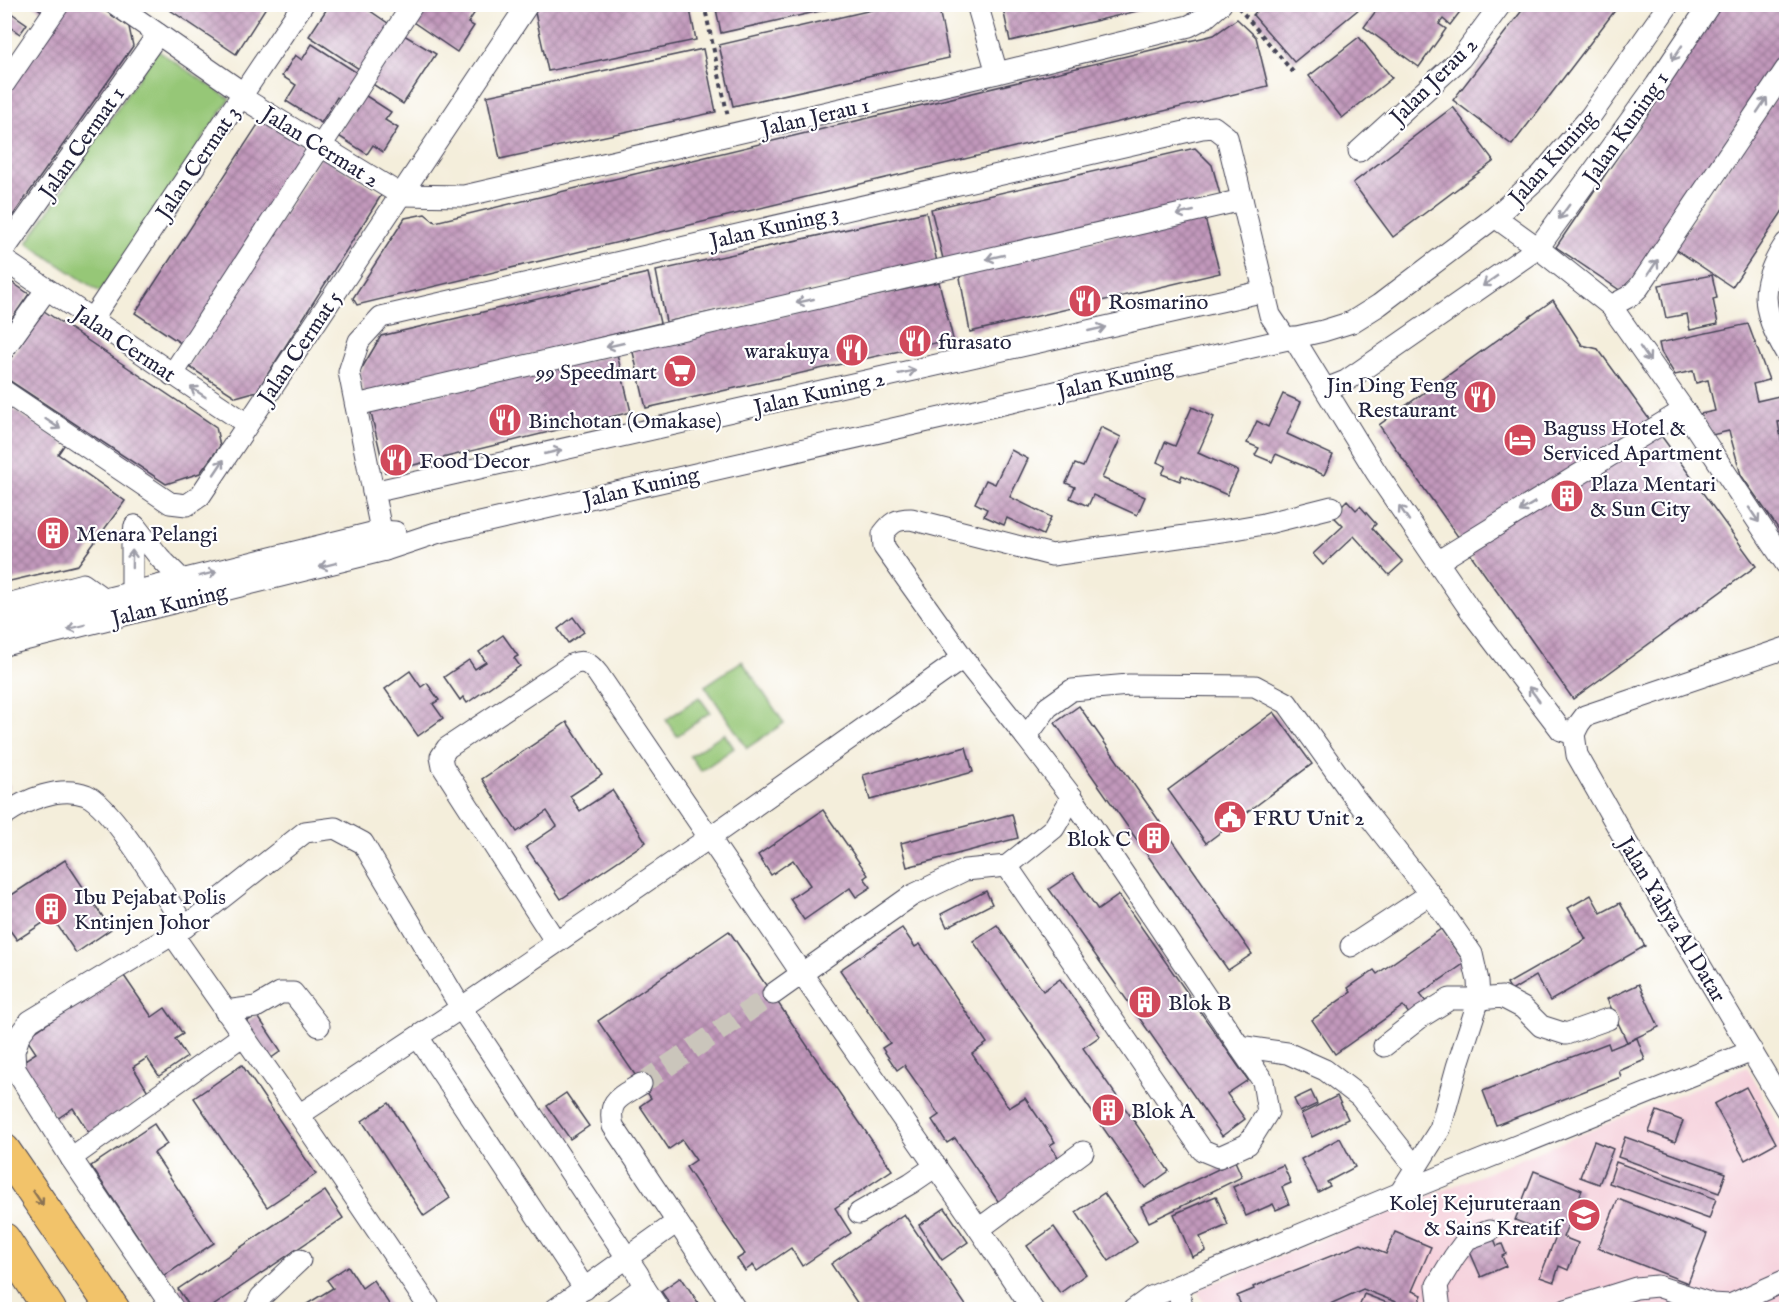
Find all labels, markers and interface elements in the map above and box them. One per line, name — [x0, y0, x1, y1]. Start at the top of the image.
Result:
street label: Jalan Jerau 2 — [1383, 32, 1484, 133]
one-way arrow — [1671, 45, 1683, 61]
street label: Jalan Kuning 1 — [1576, 66, 1676, 192]
street label: Jalan Cermat 1 — [32, 81, 132, 207]
street label: Jalan Jerau 1 — [756, 92, 872, 145]
one-way arrow — [1756, 98, 1768, 114]
street label: Jalan Cermat 2 — [254, 99, 384, 195]
street label: Jalan Cermat 3 — [149, 101, 247, 228]
street label: Jalan Kuning — [1501, 104, 1604, 214]
street label: Jalan Kuning 3 — [704, 200, 842, 257]
one-way arrow — [1558, 204, 1570, 220]
one-way arrow — [1176, 208, 1195, 220]
one-way arrow — [986, 252, 1005, 264]
one-way arrow — [1646, 258, 1659, 275]
one-way arrow — [1483, 275, 1499, 287]
restaurant icon: Rosmarino — [1067, 283, 1103, 319]
street label: Jalan Cermat 5 — [251, 286, 349, 413]
place label: Rosmarino — [1108, 289, 1208, 317]
one-way arrow — [796, 296, 815, 308]
street label: Jalan Cermat — [65, 298, 181, 389]
one-way arrow — [1088, 322, 1107, 334]
restaurant icon: furasato — [897, 323, 933, 359]
place label: furasato — [938, 329, 1012, 357]
restaurant icon: warakuya — [834, 332, 870, 368]
place label: warakuya — [744, 338, 829, 366]
one-way arrow — [606, 340, 625, 352]
one-way arrow — [1639, 345, 1651, 361]
supermarket icon: 99 Speedmart — [662, 353, 698, 389]
street label: Jalan Kuning — [1052, 353, 1177, 408]
place label: 99 Speedmart — [535, 359, 657, 387]
street label: Jalan Kuning 2 — [748, 365, 888, 423]
one-way arrow — [897, 365, 916, 377]
place label: Jin Ding Feng Restaurant — [1323, 372, 1458, 425]
restaurant icon: Jin Ding Feng Restaurant — [1462, 379, 1498, 415]
one-way arrow — [190, 386, 207, 399]
restaurant icon: Binchotan (Omakase) — [487, 402, 523, 438]
place label: Binchotan (Omakase) — [528, 408, 722, 436]
place label: Baguss Hotel & Serviced Apartment — [1543, 415, 1723, 468]
one-way arrow — [44, 418, 61, 430]
hotel icon: Baguss Hotel & Serviced Apartment — [1502, 422, 1538, 458]
restaurant icon: Food Decor — [378, 442, 414, 478]
one-way arrow — [543, 445, 562, 457]
place label: Food Decor — [419, 448, 530, 476]
one-way arrow — [213, 458, 226, 475]
street label: Jalan Kuning — [578, 461, 703, 516]
place label: Plaza Mentari & Sun City — [1590, 471, 1716, 524]
building icon: Plaza Mentari & Sun City — [1549, 478, 1585, 514]
one-way arrow — [1519, 501, 1536, 513]
one-way arrow — [1398, 506, 1410, 522]
one-way arrow — [1748, 506, 1760, 523]
building icon: Menara Pelangi — [35, 515, 71, 551]
place label: Menara Pelangi — [76, 521, 218, 549]
one-way arrow — [126, 550, 138, 570]
one-way arrow — [319, 559, 338, 571]
one-way arrow — [198, 567, 217, 579]
street label: Jalan Kuning — [106, 578, 231, 635]
one-way arrow — [67, 622, 86, 634]
one-way arrow — [1528, 687, 1541, 703]
public building icon: FRU Unit 2 — [1212, 799, 1248, 835]
place label: FRU Unit 2 — [1253, 805, 1365, 833]
building icon: Blok C — [1136, 820, 1172, 856]
place label: Blok C — [1066, 826, 1131, 854]
street label: Jalan Yahya Al Datar — [1609, 830, 1732, 1008]
place label: Ibu Pejabat Polis Kntinjen Johor — [74, 884, 226, 937]
building icon: Ibu Pejabat Polis Kntinjen Johor — [33, 891, 69, 927]
building icon: Blok B — [1127, 984, 1163, 1020]
place label: Blok B — [1168, 990, 1231, 1018]
building icon: Blok A — [1090, 1092, 1126, 1128]
place label: Blok A — [1131, 1098, 1196, 1126]
one-way arrow — [31, 1190, 44, 1207]
place label: Kolej Kejuruteraan & Sains Kreatif — [1389, 1190, 1565, 1243]
school or university icon: Kolej Kejuruteraan & Sains Kreatif — [1566, 1197, 1602, 1233]

